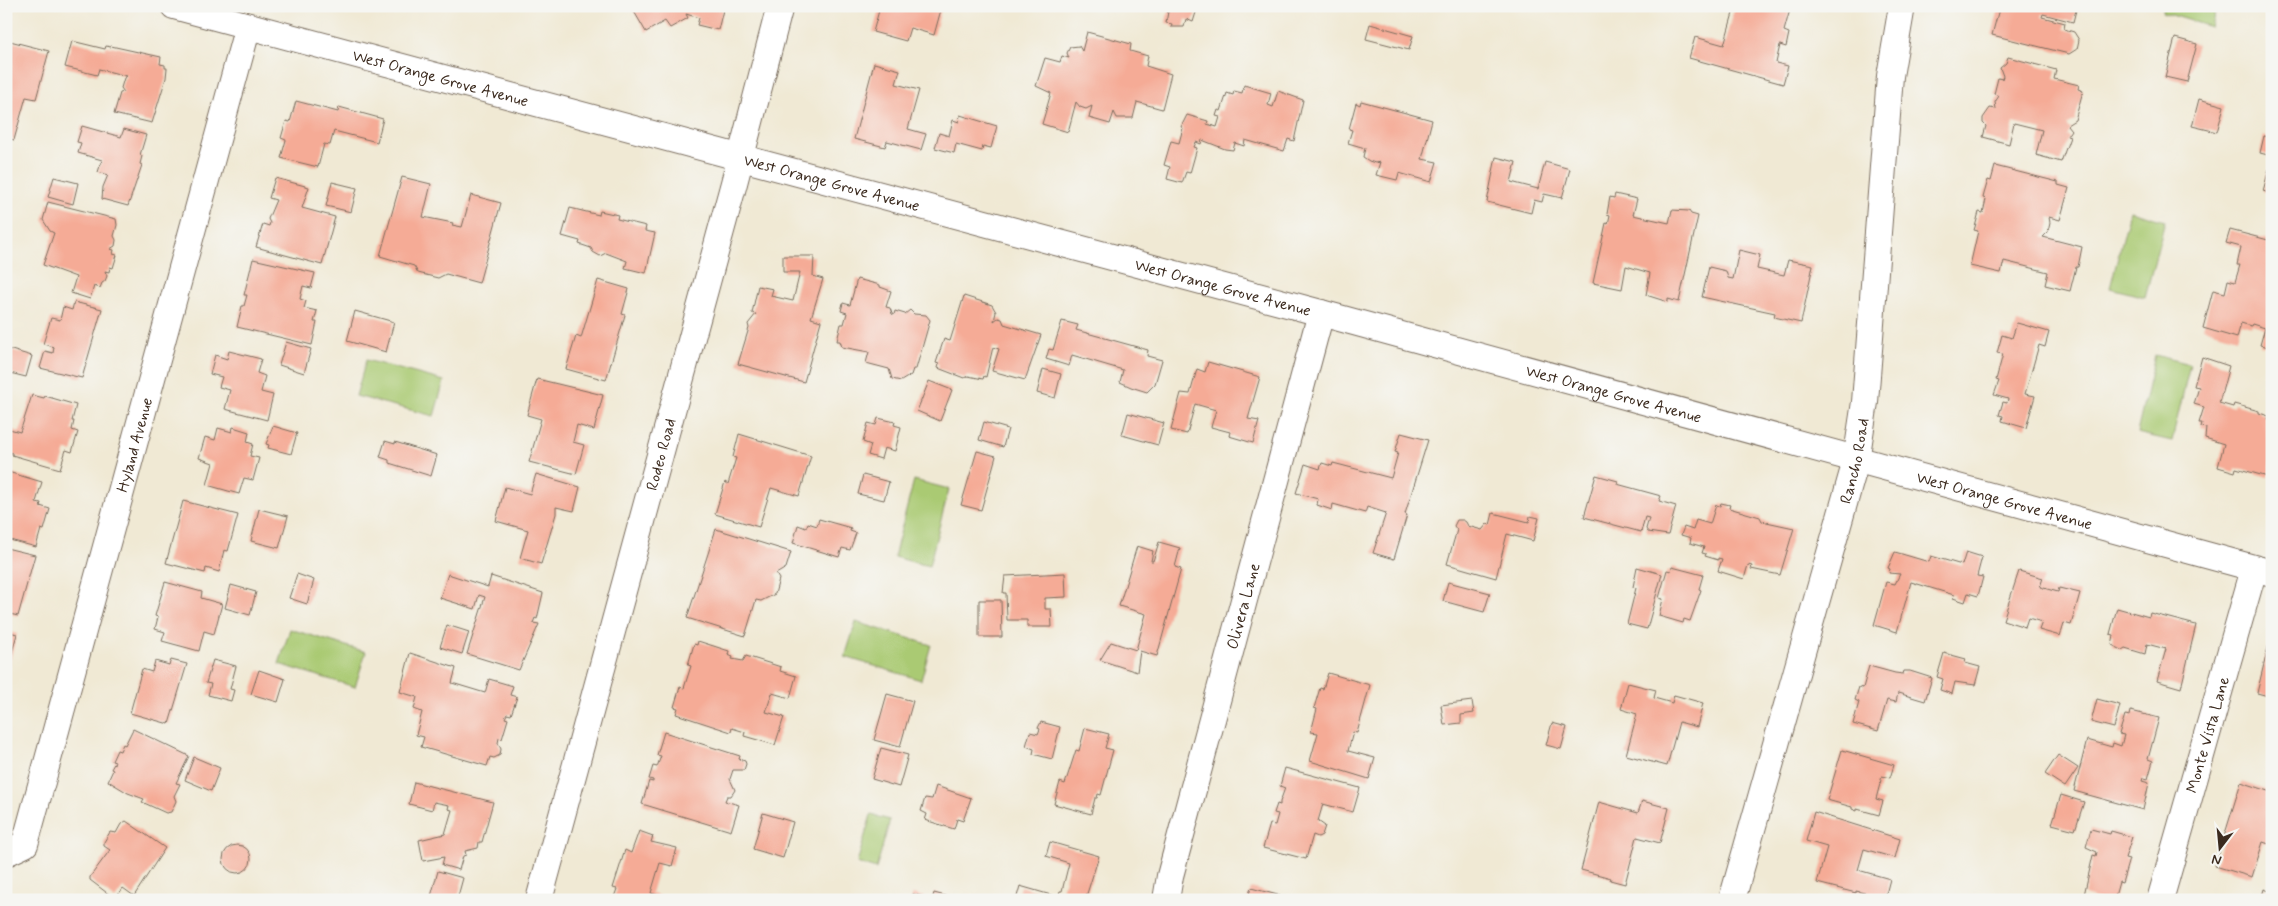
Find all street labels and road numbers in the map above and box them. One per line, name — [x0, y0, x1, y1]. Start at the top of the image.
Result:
street label: West Orange Grove Avenue — [350, 45, 531, 112]
street label: West Orange Grove Avenue — [741, 150, 922, 217]
street label: West Orange Grove Avenue — [1132, 255, 1313, 322]
street label: West Orange Grove Avenue — [1523, 360, 1704, 429]
street label: Hyland Avenue — [112, 395, 158, 495]
street label: Rodeo Road — [642, 416, 682, 493]
street label: Rancho Road — [1835, 417, 1874, 506]
street label: West Orange Grove Avenue — [1914, 467, 2094, 535]
street label: Olivera Lane — [1222, 561, 1266, 652]
street label: Monte Vista Lane — [2182, 674, 2235, 796]

